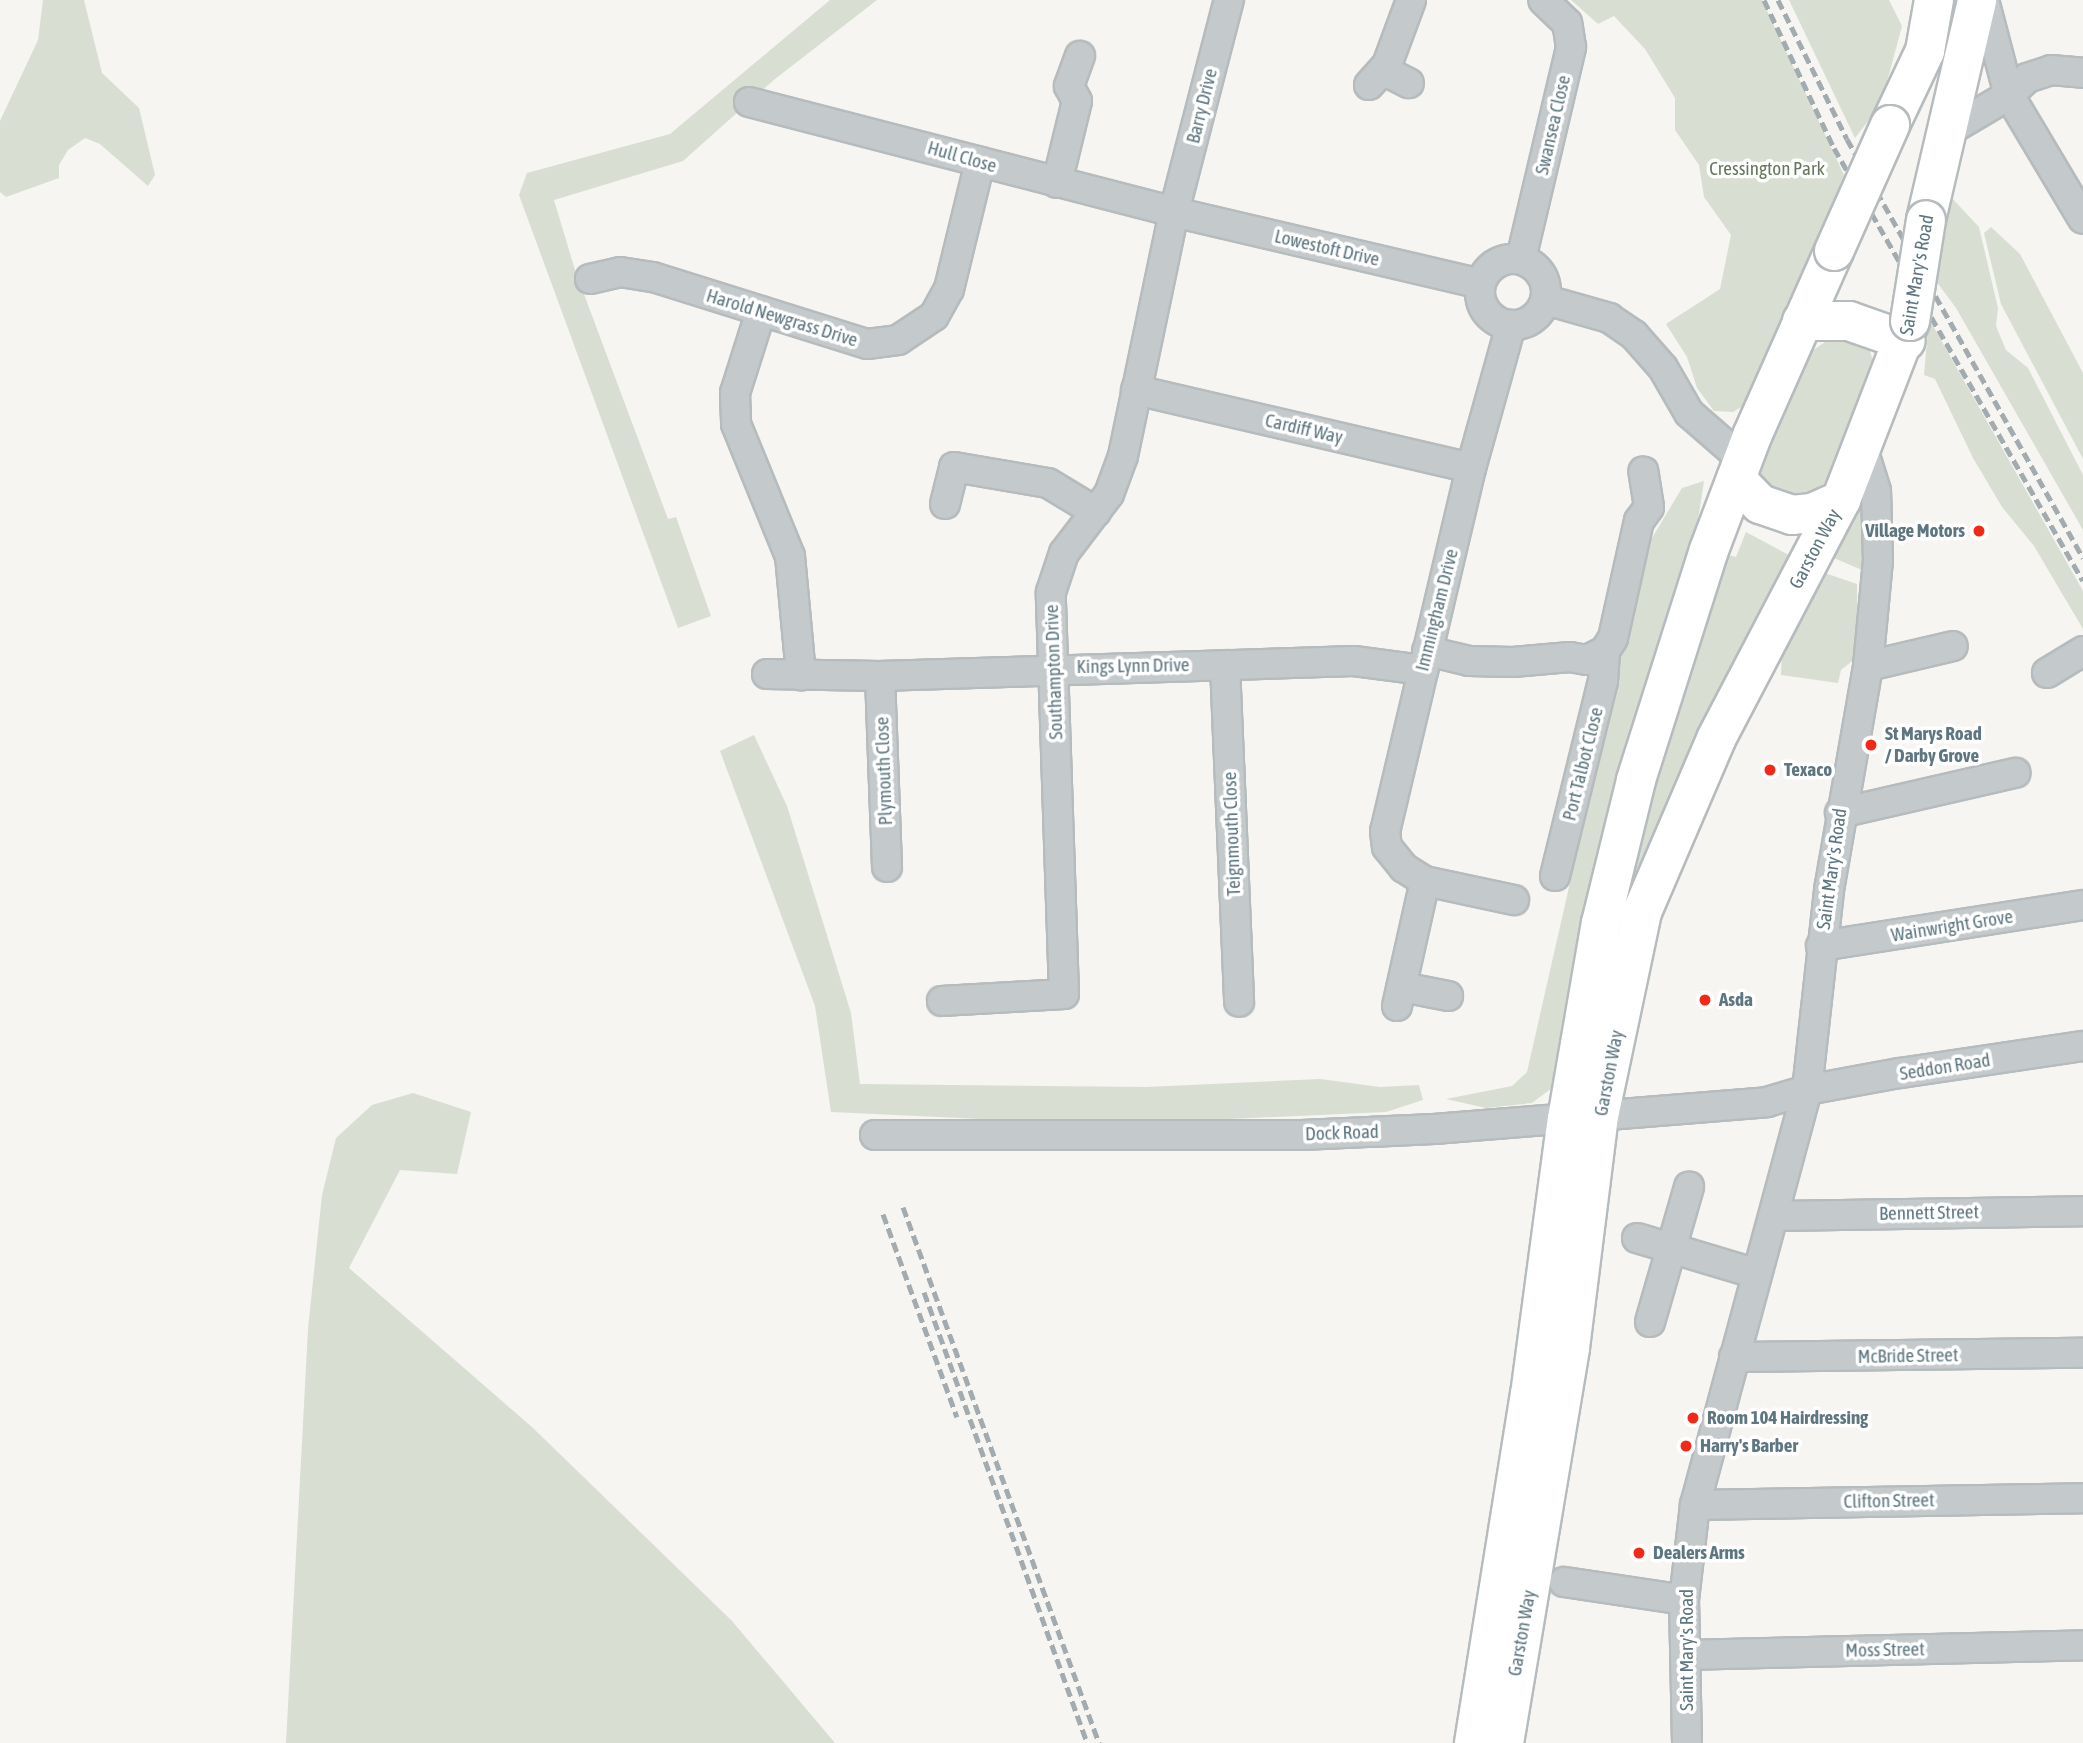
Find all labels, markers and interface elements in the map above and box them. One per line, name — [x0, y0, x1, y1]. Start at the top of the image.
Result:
street label: Barry Drive — [1182, 66, 1222, 146]
street label: Swansea Close — [1530, 73, 1576, 177]
street label: Hull Close — [925, 136, 999, 178]
park label: Cressington Park — [1709, 158, 1825, 180]
street label: Saint Mary's Road — [1895, 213, 1939, 337]
street label: Lowestoft Drive — [1272, 225, 1382, 271]
street label: Harold Newgrass Drive — [704, 284, 860, 352]
street label: Cardiff Way — [1263, 409, 1345, 449]
street label: Garston Way — [1784, 505, 1846, 593]
place label: Village Motors — [1865, 520, 1965, 542]
marker: Village Motors — [1971, 523, 1987, 539]
street label: Immingham Drive — [1411, 547, 1463, 673]
street label: Southampton Drive — [1040, 604, 1068, 740]
street label: Kings Lynn Drive — [1076, 654, 1190, 678]
street label: Port Talbot Close — [1558, 705, 1608, 823]
street label: Plymouth Close — [871, 716, 897, 826]
place label: St Marys Road / Darby Grove — [1885, 723, 1982, 767]
marker: St Marys Road / Darby Grove — [1863, 737, 1879, 753]
place label: Texaco — [1784, 759, 1832, 781]
marker: Texaco — [1762, 762, 1778, 778]
street label: Teignmouth Close — [1218, 771, 1246, 897]
street label: Saint Mary's Road — [1812, 807, 1852, 931]
street label: Wainwright Grove — [1889, 905, 2015, 947]
place label: Asda — [1719, 989, 1753, 1011]
marker: Asda — [1697, 992, 1713, 1008]
street label: Garston Way — [1589, 1028, 1629, 1118]
street label: Seddon Road — [1898, 1049, 1992, 1085]
street label: Dock Road — [1305, 1120, 1379, 1146]
street label: Bennett Street — [1879, 1201, 1979, 1225]
street label: McBride Street — [1857, 1344, 1959, 1368]
place label: Room 104 Hairdressing — [1707, 1407, 1868, 1429]
marker: Room 104 Hairdressing — [1685, 1410, 1701, 1426]
place label: Harry's Barber — [1700, 1435, 1798, 1457]
marker: Harry's Barber — [1678, 1438, 1694, 1454]
street label: Clifton Street — [1843, 1489, 1935, 1513]
place label: Dealers Arms — [1653, 1542, 1745, 1564]
marker: Dealers Arms — [1631, 1545, 1647, 1561]
street label: Garston Way — [1503, 1588, 1541, 1678]
street label: Saint Mary's Road — [1676, 1589, 1698, 1711]
street label: Moss Street — [1845, 1638, 1925, 1662]

